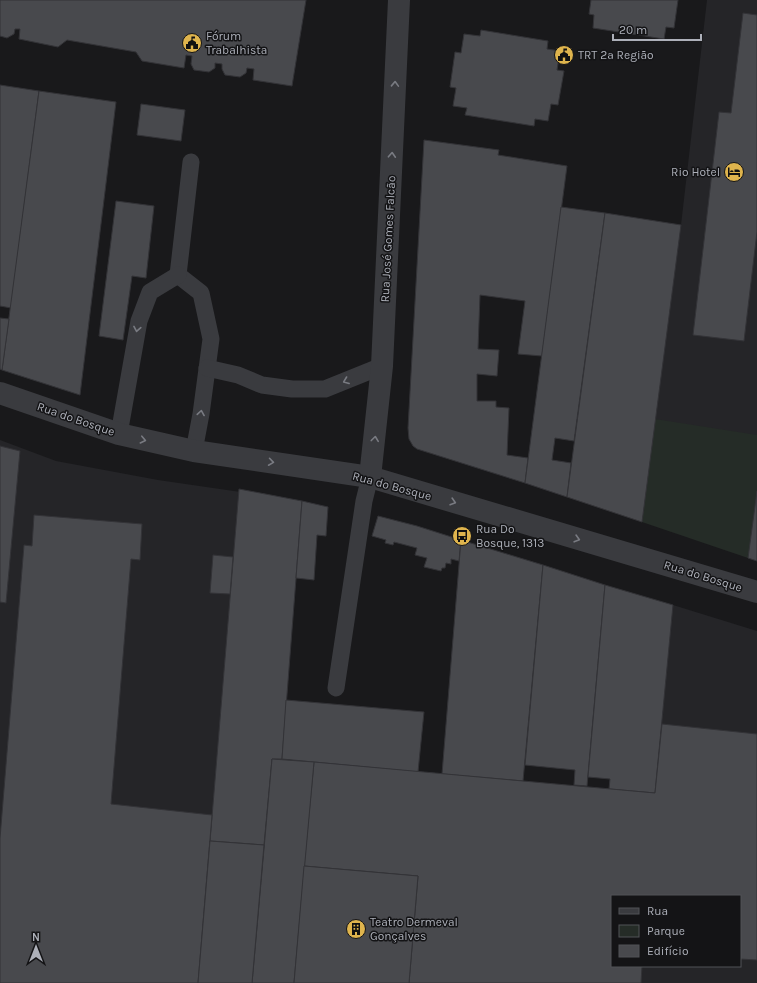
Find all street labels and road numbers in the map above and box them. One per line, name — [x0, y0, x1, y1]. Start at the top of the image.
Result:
street label: Rua José Gomes Falcão — [378, 175, 398, 303]
street label: Rua do Bosque — [35, 399, 117, 439]
street label: Rua do Bosque — [351, 469, 433, 503]
street label: Rua do Bosque — [662, 557, 744, 595]

